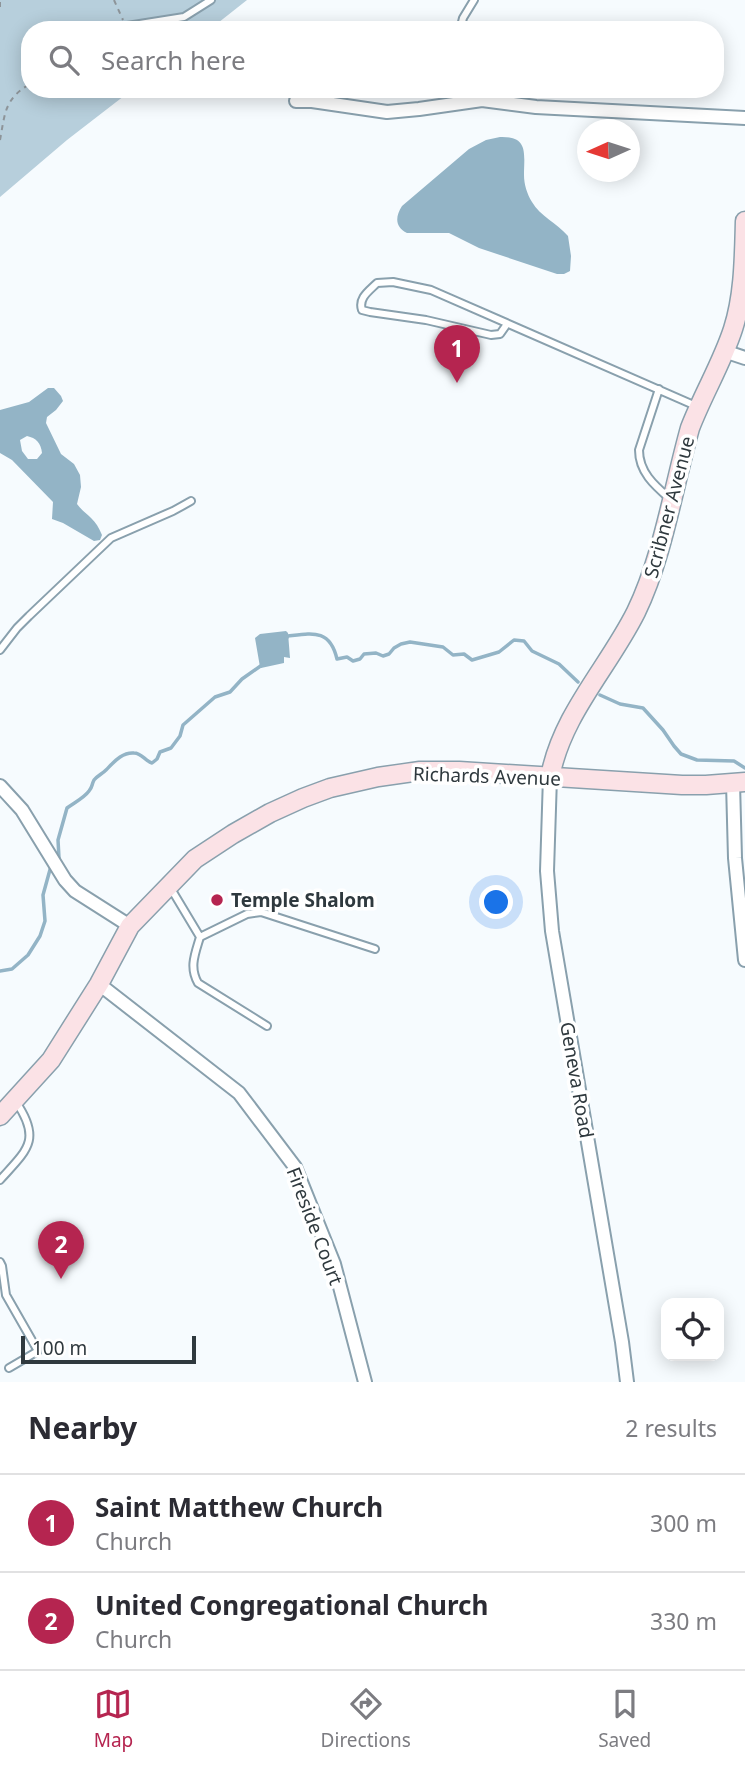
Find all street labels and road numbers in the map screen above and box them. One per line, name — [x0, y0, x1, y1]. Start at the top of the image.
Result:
street label: Scribner Avenue — [638, 433, 700, 581]
street label: Richards Avenue — [413, 760, 561, 792]
street label: Geneva Road — [554, 1020, 600, 1140]
street label: Fireside Court — [281, 1163, 349, 1289]

